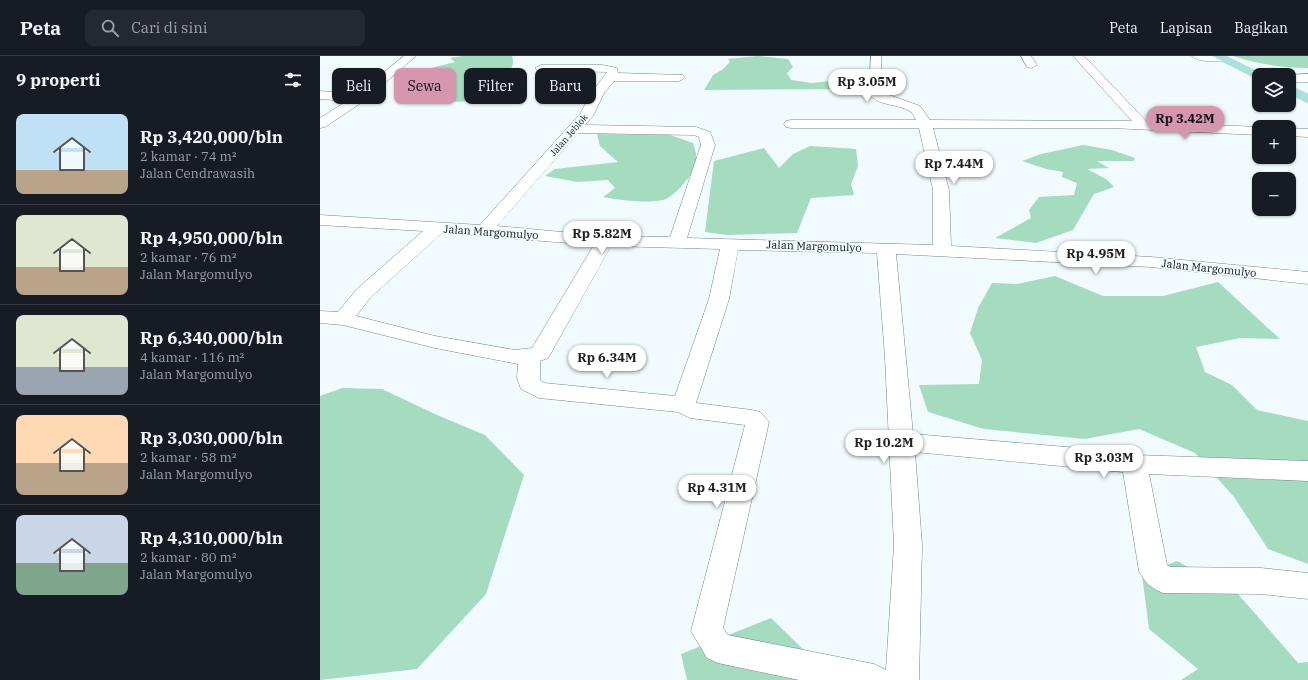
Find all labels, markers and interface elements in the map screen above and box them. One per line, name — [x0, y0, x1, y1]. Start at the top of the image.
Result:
search box — [85, 10, 365, 46]
text: Peta — [20, 16, 61, 40]
icon: search — [99, 17, 121, 39]
text: Cari di sini — [131, 18, 207, 37]
text: Peta — [1109, 19, 1138, 37]
text: Lapisan — [1160, 19, 1212, 37]
text: Bagikan — [1234, 19, 1288, 37]
chip: Beli — [332, 68, 386, 104]
chip: Sewa — [394, 68, 456, 104]
chip: Filter — [464, 68, 527, 104]
chip: Baru — [535, 68, 596, 104]
map controls — [1252, 68, 1296, 216]
button: layers — [1252, 68, 1296, 112]
text: 9 properti — [16, 69, 101, 91]
icon: filters — [282, 69, 304, 91]
pin: Rp 3.05M — [826, 69, 908, 103]
text: Rp 3.05M — [837, 73, 897, 90]
pin: Rp 3.42M — [1144, 106, 1226, 140]
text: Rp 3.42M — [1155, 110, 1215, 127]
street label: Jalan Jeblok — [548, 111, 590, 158]
button: + — [1252, 120, 1296, 164]
text: Rp 3,420,000/bln — [140, 126, 283, 148]
icon: home — [48, 130, 96, 178]
text: 2 kamar · 74 m² — [140, 148, 237, 165]
pin: Rp 7.44M — [913, 151, 995, 185]
text: Rp 7.44M — [924, 155, 984, 172]
text: Jalan Cendrawasih — [140, 165, 255, 182]
button: − — [1252, 172, 1296, 216]
pin: Rp 5.82M — [561, 221, 643, 255]
street label: Jalan Margomulyo — [443, 222, 539, 242]
text: Rp 5.82M — [572, 225, 632, 242]
text: Rp 4,950,000/bln — [140, 227, 283, 249]
icon: home — [48, 231, 96, 279]
street label: Jalan Margomulyo — [766, 237, 862, 255]
pin: Rp 4.95M — [1055, 241, 1137, 275]
text: Rp 4.95M — [1066, 245, 1126, 262]
text: 2 kamar · 76 m² — [140, 249, 237, 266]
street label: Jalan Margomulyo — [1161, 256, 1257, 280]
text: Jalan Margomulyo — [140, 266, 252, 283]
text: Rp 6,340,000/bln — [140, 327, 283, 349]
icon: home — [48, 331, 96, 379]
pin: Rp 6.34M — [566, 345, 648, 379]
text: 4 kamar · 116 m² — [140, 349, 244, 366]
text: Rp 6.34M — [577, 349, 637, 366]
text: Jalan Margomulyo — [140, 366, 252, 383]
text: Rp 3,030,000/bln — [140, 427, 283, 449]
pin: Rp 10.2M — [843, 430, 925, 464]
icon: home — [48, 431, 96, 479]
text: Rp 10.2M — [854, 434, 914, 451]
pin: Rp 3.03M — [1063, 445, 1145, 479]
text: 2 kamar · 58 m² — [140, 449, 237, 466]
text: Rp 3.03M — [1074, 449, 1134, 466]
text: Jalan Margomulyo — [140, 466, 252, 483]
pin: Rp 4.31M — [676, 475, 758, 509]
text: Rp 4.31M — [687, 479, 747, 496]
text: Rp 4,310,000/bln — [140, 527, 283, 549]
icon: home — [48, 531, 96, 579]
text: 2 kamar · 80 m² — [140, 549, 237, 566]
text: Jalan Margomulyo — [140, 566, 252, 583]

